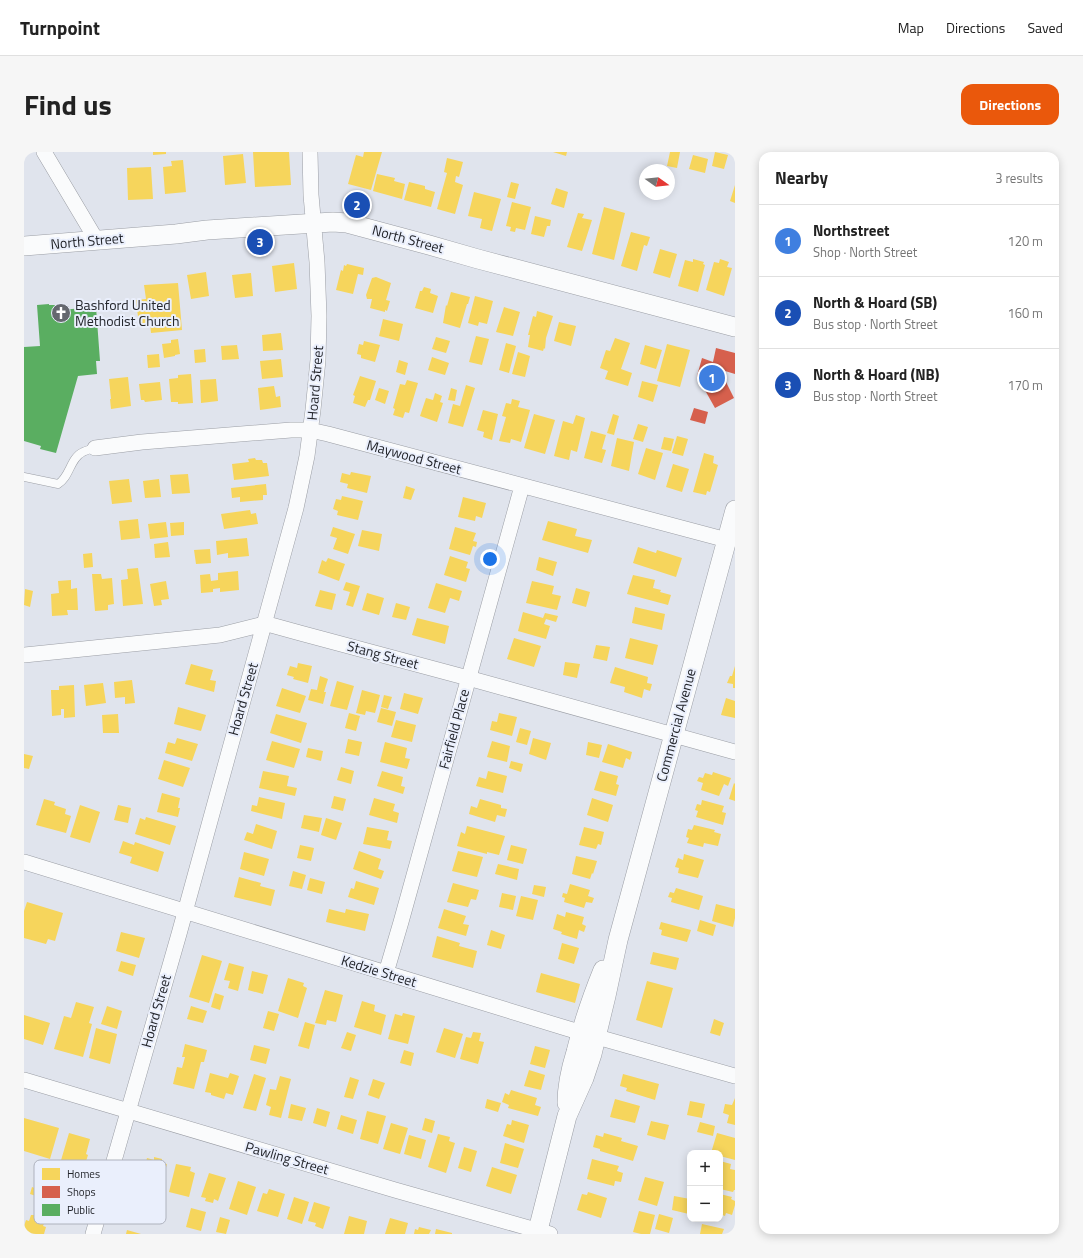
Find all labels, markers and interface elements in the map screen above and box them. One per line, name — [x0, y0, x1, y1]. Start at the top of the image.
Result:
text: Turnpoint — [20, 13, 100, 42]
text: Map — [898, 17, 924, 38]
text: Directions — [946, 17, 1005, 38]
text: Saved — [1027, 17, 1063, 38]
text: Find us — [24, 83, 112, 126]
button: Directions — [961, 84, 1059, 125]
north arrow — [639, 164, 675, 200]
text: Nearby — [775, 165, 828, 191]
text: 3 results — [995, 168, 1043, 188]
pin: 2 — [344, 190, 370, 220]
street label: North Street — [370, 219, 446, 258]
text: Northstreet — [813, 219, 890, 242]
street label: North Street — [50, 227, 124, 254]
pin: 3 — [247, 227, 273, 257]
text: 1 — [784, 231, 792, 251]
text: 120 m — [1007, 231, 1043, 251]
text: Shop · North Street — [813, 242, 917, 262]
text: North & Hoard (SB) — [813, 291, 937, 314]
place label: Bashford United Methodist Church — [75, 294, 179, 331]
church icon: Bashford United Methodist Church — [50, 302, 72, 324]
text: 2 — [784, 303, 792, 323]
text: 160 m — [1007, 303, 1043, 323]
text: Bus stop · North Street — [813, 314, 938, 334]
street label: Hoard Street — [301, 345, 328, 421]
pin: 1 — [699, 363, 725, 393]
text: North & Hoard (NB) — [813, 363, 939, 386]
text: 3 — [784, 375, 792, 395]
text: 170 m — [1007, 375, 1043, 395]
text: Bus stop · North Street — [813, 386, 938, 406]
street label: Maywood Street — [364, 434, 464, 479]
your location — [480, 549, 500, 569]
street label: Stang Street — [345, 635, 421, 674]
street label: Hoard Street — [222, 660, 263, 738]
street label: Commercial Avenue — [650, 666, 701, 784]
street label: Fairfield Place — [433, 687, 474, 771]
street label: Kedzie Street — [339, 949, 420, 992]
street label: Hoard Street — [135, 972, 176, 1050]
street label: Pawling Street — [243, 1136, 331, 1180]
map controls — [687, 1150, 723, 1222]
button: + — [687, 1150, 723, 1186]
legend — [34, 1160, 166, 1224]
text: Homes — [67, 1166, 100, 1182]
text: Shops — [67, 1184, 96, 1200]
button: − — [687, 1186, 723, 1222]
text: Public — [67, 1202, 95, 1218]

